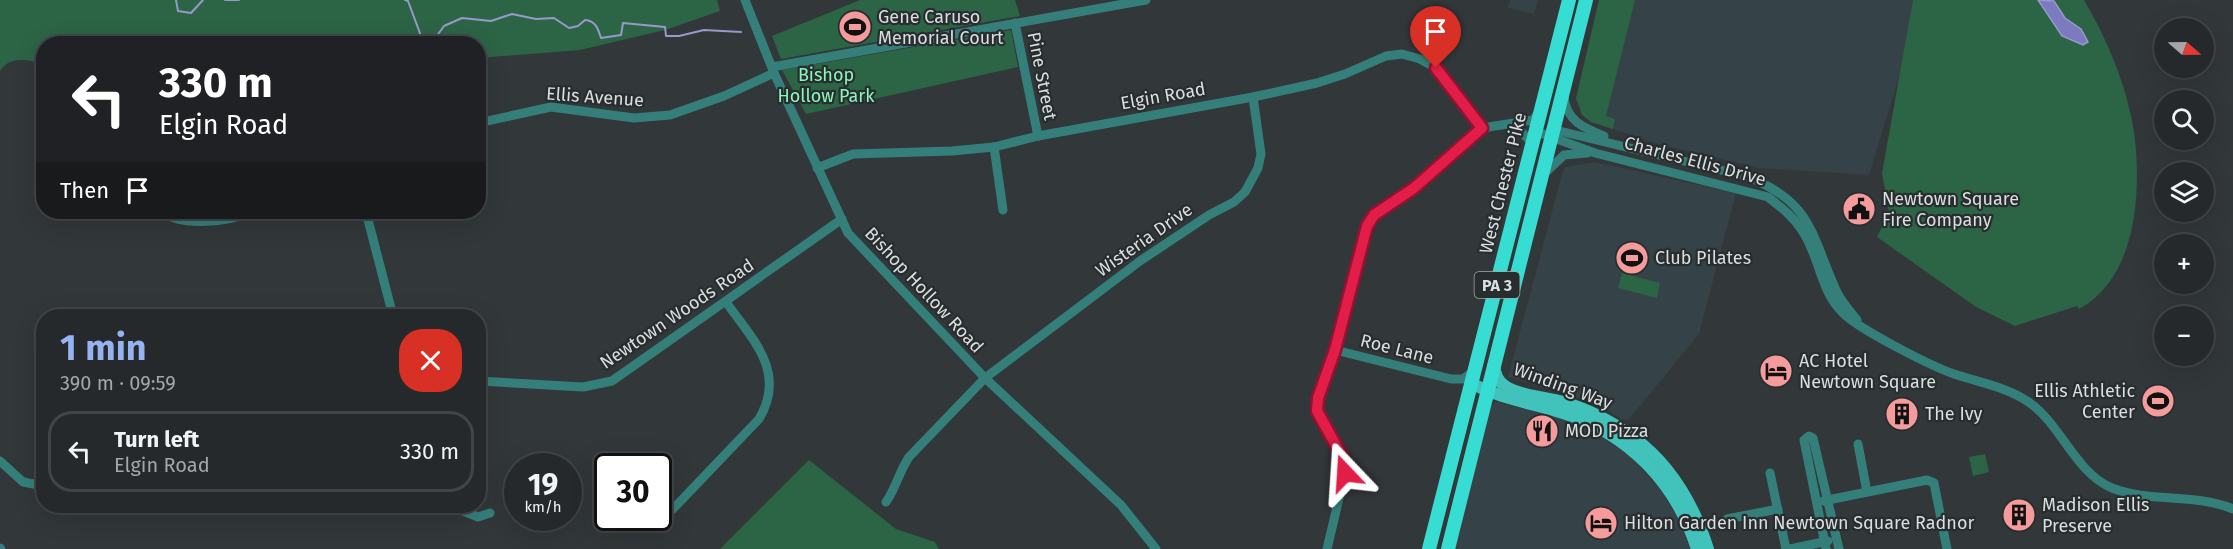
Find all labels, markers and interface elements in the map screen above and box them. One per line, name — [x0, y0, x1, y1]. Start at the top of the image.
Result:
place label: Gene Caruso Memorial Court — [878, 6, 1004, 49]
pin — [1410, 6, 1461, 68]
sports icon: Gene Caruso Memorial Court — [837, 9, 873, 45]
icon: arrive — [1419, 15, 1452, 48]
north arrow — [2154, 18, 2214, 78]
map controls — [2154, 18, 2214, 366]
street label: Pine Street — [1023, 30, 1061, 123]
text: 330 m — [159, 58, 273, 108]
icon: left — [60, 60, 138, 138]
park label: Bishop Hollow Park — [778, 64, 875, 107]
street label: Elgin Road — [1119, 78, 1207, 114]
street label: Ellis Avenue — [545, 83, 645, 111]
button: search — [2154, 90, 2214, 150]
text: Elgin Road — [159, 109, 288, 141]
street label: West Chester Pike — [1475, 110, 1531, 256]
street label: Charles Ellis Drive — [1622, 131, 1768, 191]
button: layers — [2154, 162, 2214, 222]
icon: arrive — [121, 174, 154, 207]
text: Then — [60, 177, 109, 204]
place label: Newtown Square Fire Company — [1882, 188, 2019, 231]
public building icon: Newtown Square Fire Company — [1841, 191, 1877, 227]
street label: Wisteria Drive — [1091, 199, 1197, 281]
street label: Bishop Hollow Road — [860, 223, 988, 357]
button: + — [2154, 234, 2214, 294]
sports icon: Club Pilates — [1614, 240, 1650, 276]
place label: Club Pilates — [1655, 247, 1751, 269]
street label: Newtown Woods Road — [596, 254, 758, 374]
road number: PA 3 — [1474, 272, 1520, 298]
button: − — [2154, 306, 2214, 366]
text: 1 min — [60, 326, 147, 370]
button: close — [399, 329, 462, 392]
street label: Roe Lane — [1358, 329, 1436, 369]
place label: AC Hotel Newtown Square — [1799, 350, 1936, 393]
hotel icon: AC Hotel Newtown Square — [1758, 353, 1794, 389]
street label: Winding Way — [1511, 358, 1616, 414]
text: 390 m · 09:59 — [60, 371, 176, 395]
place label: Ellis Athletic Center — [2034, 380, 2135, 423]
sports icon: Ellis Athletic Center — [2140, 383, 2176, 419]
building icon: The Ivy — [1884, 396, 1920, 432]
place label: The Ivy — [1925, 403, 1983, 425]
restaurant icon: MOD Pizza — [1524, 413, 1560, 449]
place label: MOD Pizza — [1565, 420, 1648, 442]
text: Turn left — [114, 426, 199, 453]
icon: left — [63, 435, 96, 468]
text: 330 m — [400, 438, 459, 465]
position arrow — [1313, 441, 1377, 505]
text: Elgin Road — [114, 453, 210, 477]
speed limit sign: 30 — [594, 453, 672, 531]
text: 19 — [528, 467, 558, 503]
place label: Madison Ellis Preserve — [2042, 494, 2149, 537]
building icon: Madison Ellis Preserve — [2001, 497, 2037, 533]
text: km/h — [524, 498, 562, 516]
hotel icon: Hilton Garden Inn Newtown Square Radnor — [1583, 505, 1619, 541]
place label: Hilton Garden Inn Newtown Square Radnor — [1624, 512, 1974, 534]

